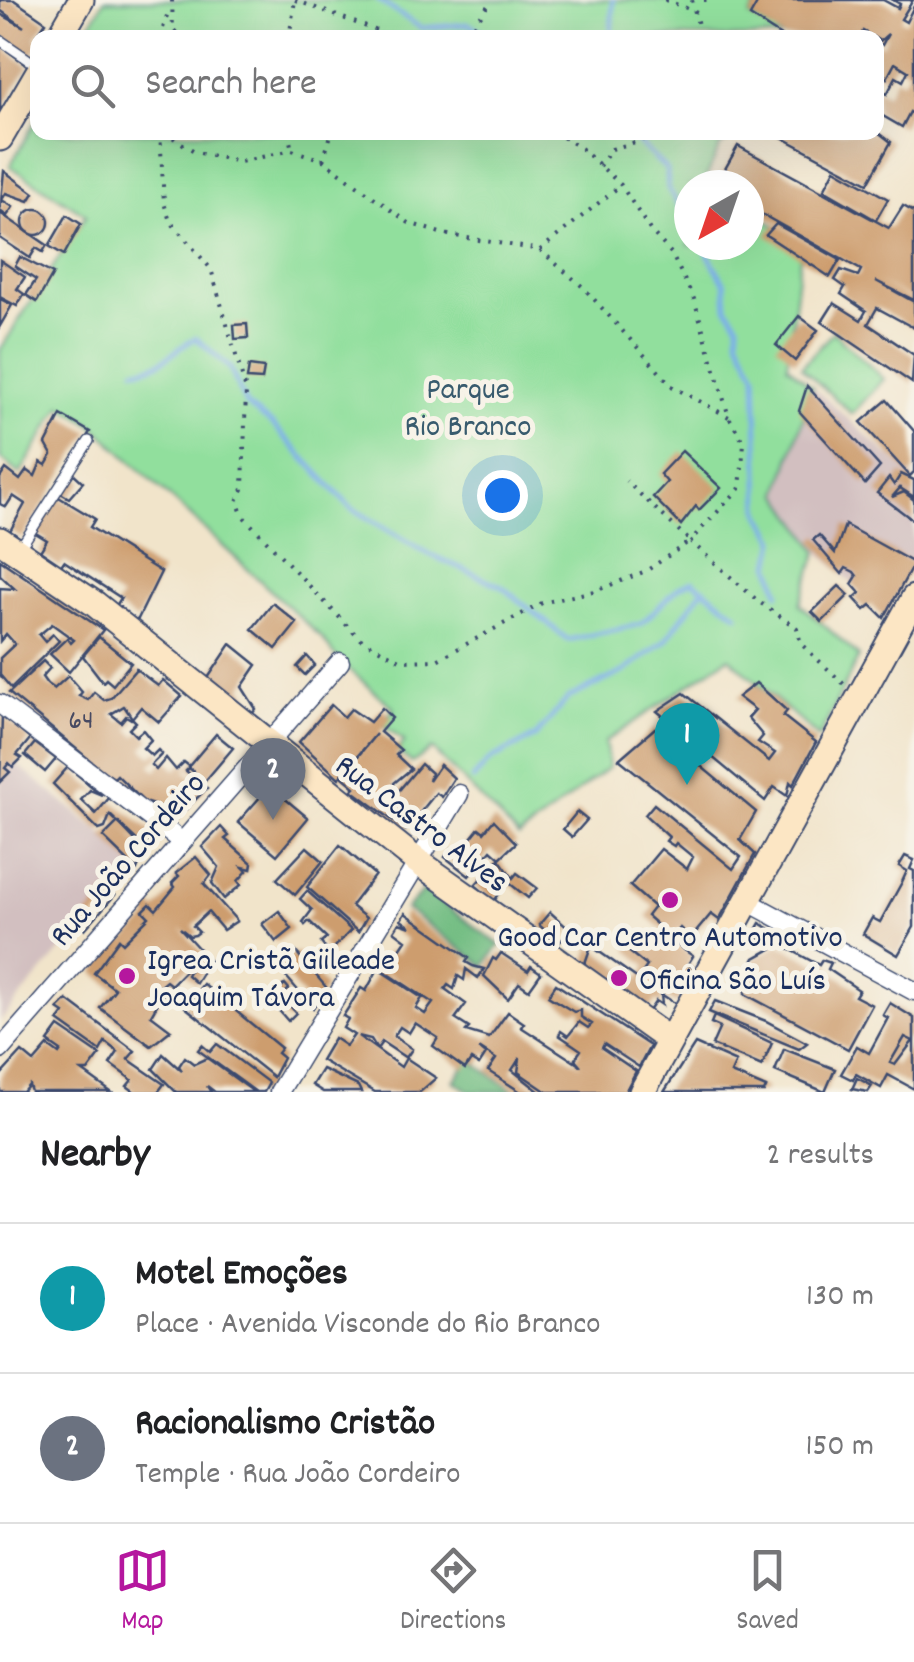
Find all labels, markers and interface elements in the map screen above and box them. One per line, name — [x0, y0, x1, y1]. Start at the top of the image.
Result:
search box — [30, 30, 884, 140]
icon: search — [65, 58, 120, 113]
text: Search here — [145, 58, 317, 113]
north arrow — [674, 170, 764, 260]
park label: Parque Rio Branco — [405, 369, 531, 452]
your location — [477, 470, 528, 521]
pin: 1 — [654, 702, 720, 785]
house number: 64 — [68, 703, 94, 743]
pin: 2 — [240, 738, 306, 820]
street label: Rua Castro Alves — [323, 745, 517, 907]
street label: Rua João Cordeiro — [41, 764, 219, 959]
marker: Good Car Centro Automotivo — [659, 889, 681, 911]
place label: Good Car Centro Automotivo — [497, 917, 843, 963]
place label: Igrea Cristã Giileade Joaquim Távora — [147, 940, 395, 1023]
place label: Oficina São Luís — [639, 960, 826, 1006]
marker: Igrea Cristã Giileade Joaquim Távora — [116, 965, 138, 987]
marker: Oficina São Luís — [608, 967, 630, 989]
text: Nearby — [40, 1127, 150, 1187]
text: 2 results — [767, 1134, 874, 1180]
text: Motel Emoções — [135, 1248, 348, 1303]
text: 1 — [69, 1275, 76, 1321]
text: 130 m — [806, 1275, 874, 1321]
text: Place · Avenida Visconde do Rio Branco — [135, 1303, 601, 1349]
text: Racionalismo Cristão — [135, 1398, 435, 1453]
text: 2 — [66, 1425, 79, 1471]
text: 150 m — [805, 1425, 874, 1471]
text: Temple · Rua João Cordeiro — [135, 1453, 460, 1499]
tab: Map — [115, 1543, 170, 1643]
tab: Directions — [400, 1543, 506, 1643]
tab: Saved — [736, 1543, 799, 1643]

